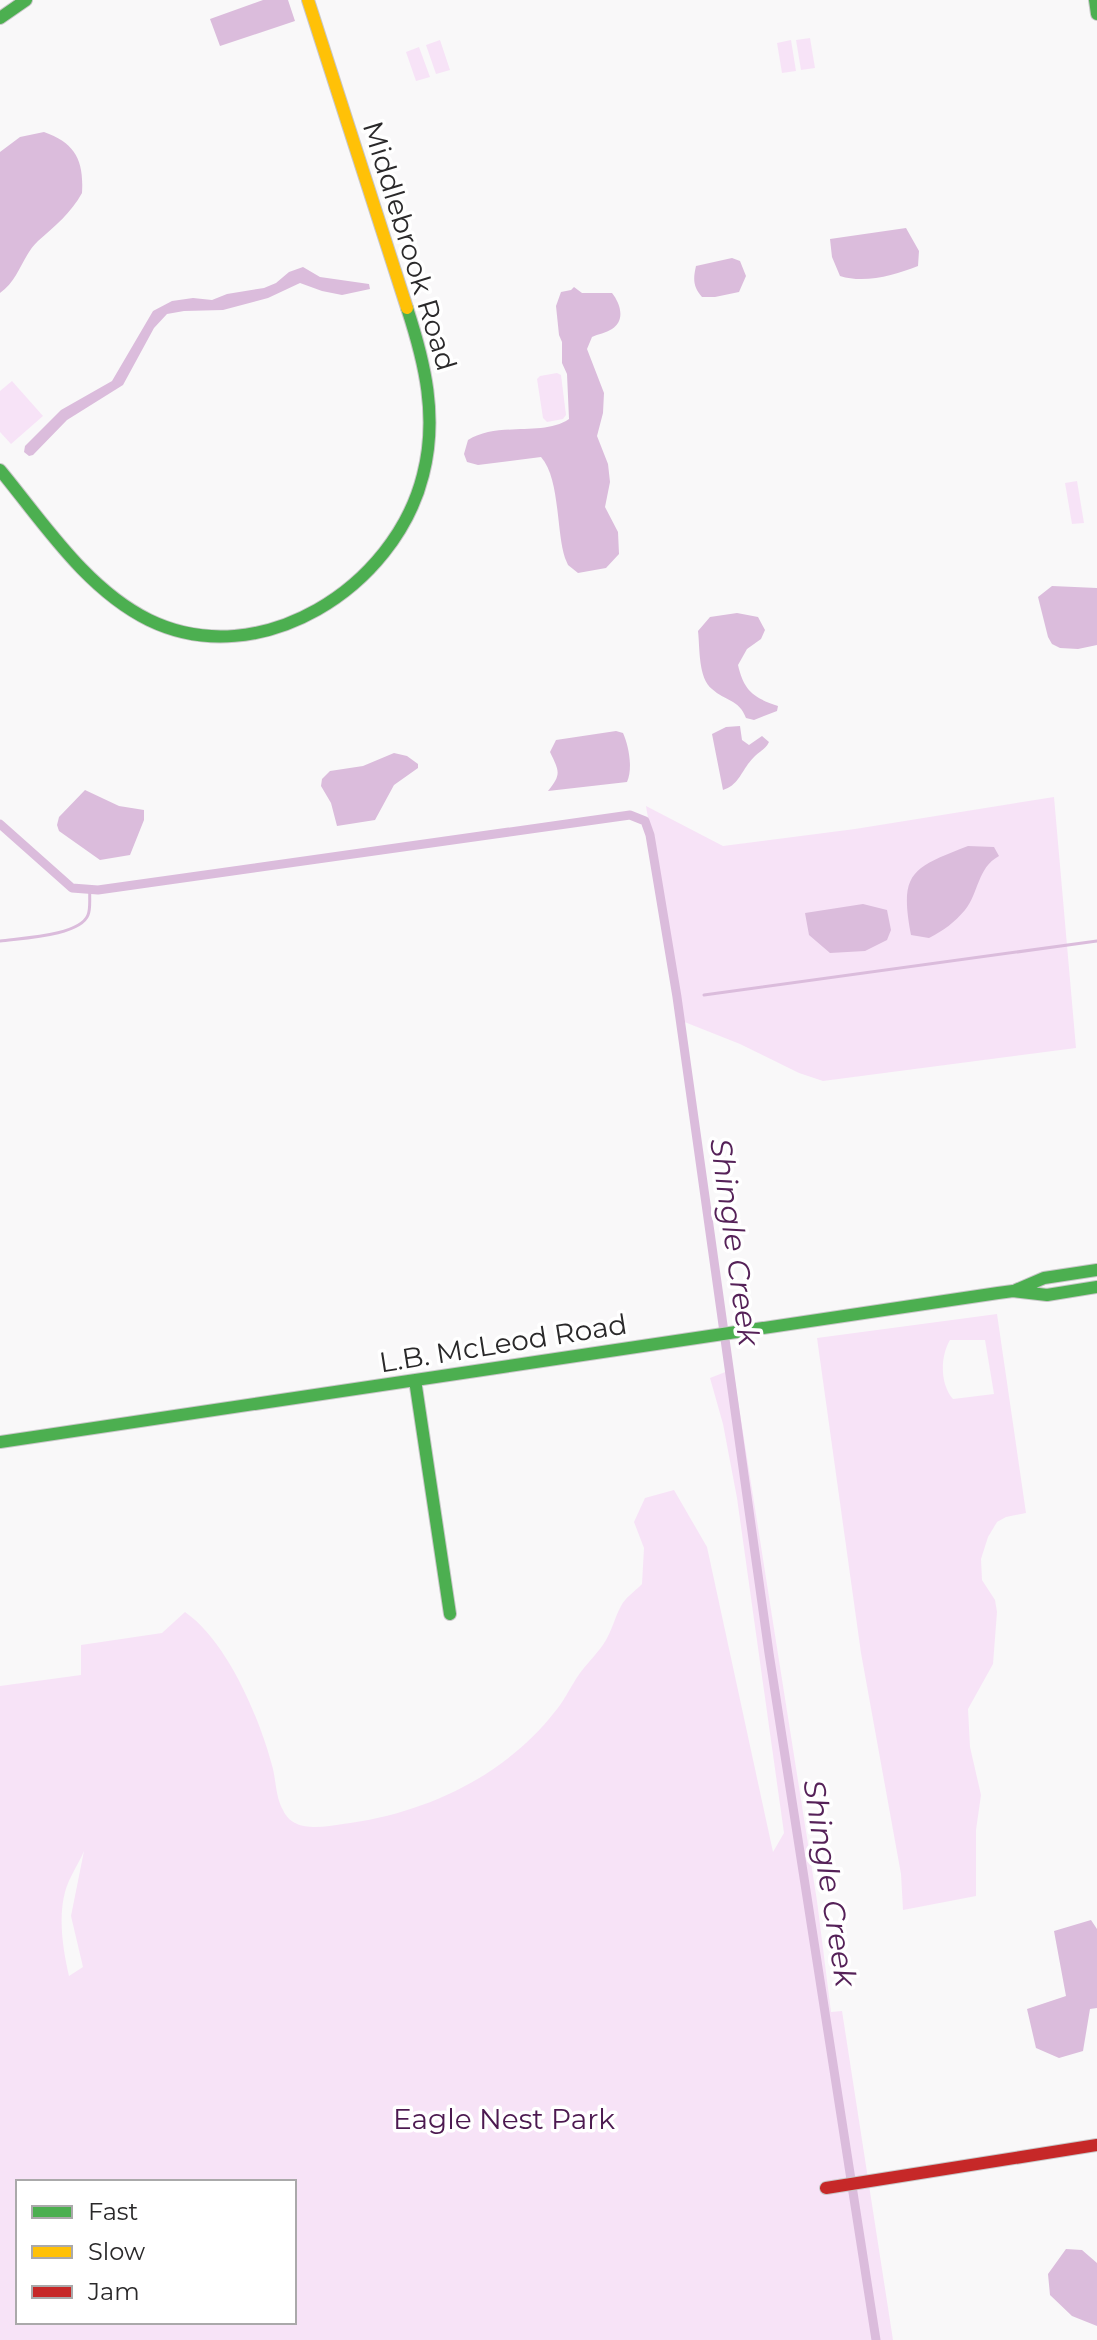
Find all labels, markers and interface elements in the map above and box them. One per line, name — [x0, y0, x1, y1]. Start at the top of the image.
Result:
street label: Middlebrook Road — [356, 117, 464, 375]
water label: Shingle Creek — [702, 1136, 768, 1349]
street label: L.B. McLeod Road — [377, 1307, 629, 1379]
water label: Shingle Creek — [795, 1777, 865, 1990]
park label: Eagle Nest Park — [393, 2102, 615, 2136]
legend — [16, 2180, 296, 2324]
text: Fast — [88, 2197, 139, 2226]
text: Slow — [88, 2237, 145, 2266]
text: Jam — [87, 2277, 140, 2306]

